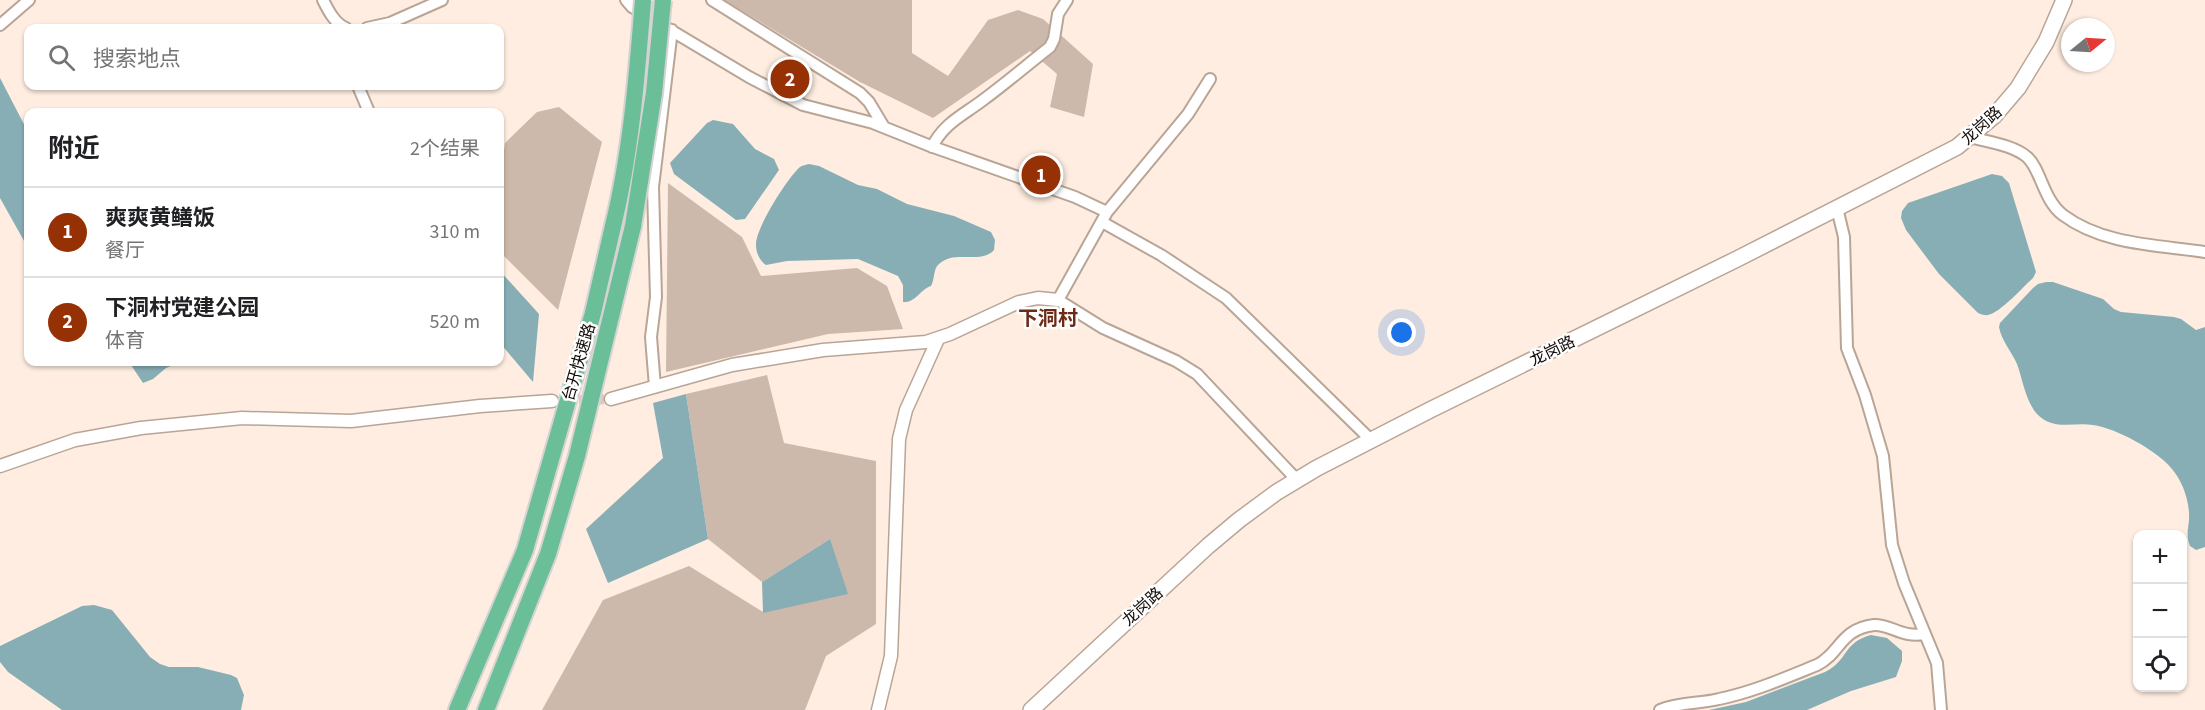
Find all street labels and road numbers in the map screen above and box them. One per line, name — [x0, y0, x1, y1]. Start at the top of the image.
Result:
street label: 龙岗路 — [1956, 102, 2007, 150]
street label: 台开快速路 — [557, 321, 601, 404]
street label: 龙岗路 — [1526, 330, 1579, 371]
street label: 龙岗路 — [1117, 583, 1168, 631]

